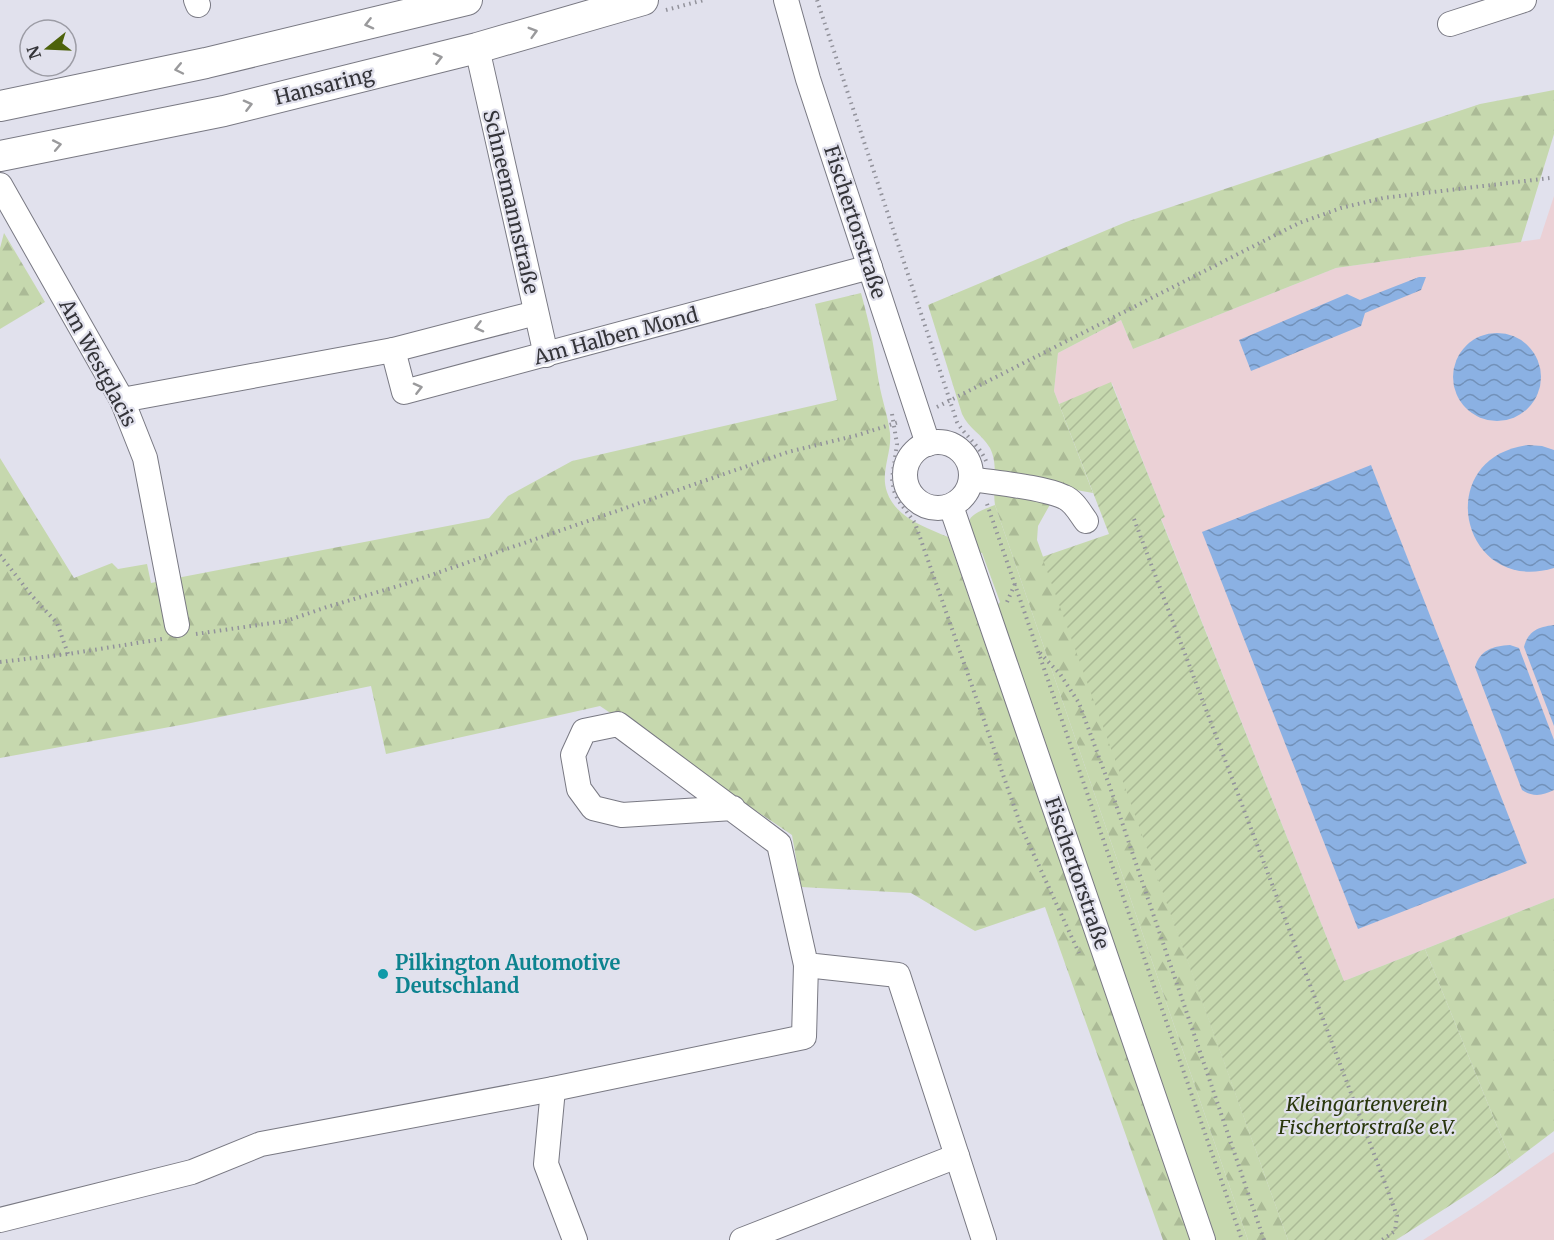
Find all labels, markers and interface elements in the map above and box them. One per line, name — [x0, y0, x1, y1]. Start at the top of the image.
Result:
one-way arrow — [364, 17, 374, 30]
north arrow — [18, 18, 78, 78]
one-way arrow — [527, 27, 538, 39]
text: N — [22, 43, 45, 62]
one-way arrow — [432, 53, 442, 66]
street label: Hansaring — [272, 61, 376, 110]
one-way arrow — [174, 62, 184, 75]
one-way arrow — [243, 100, 253, 113]
street label: Schneemannstraße — [478, 108, 545, 296]
one-way arrow — [52, 139, 62, 152]
street label: Fischertorstraße — [819, 142, 892, 302]
street label: Am Westglacis — [54, 294, 143, 431]
street label: Am Halben Mond — [530, 302, 701, 370]
one-way arrow — [475, 320, 485, 333]
one-way arrow — [413, 383, 423, 396]
street label: Fischertorstraße — [1040, 793, 1115, 952]
place label: Pilkington Automotive Deutschland — [395, 950, 620, 998]
marker: Pilkington Automotive Deutschland — [376, 967, 390, 981]
park label: Kleingartenverein Fischertorstraße e.V. — [1277, 1091, 1456, 1139]

